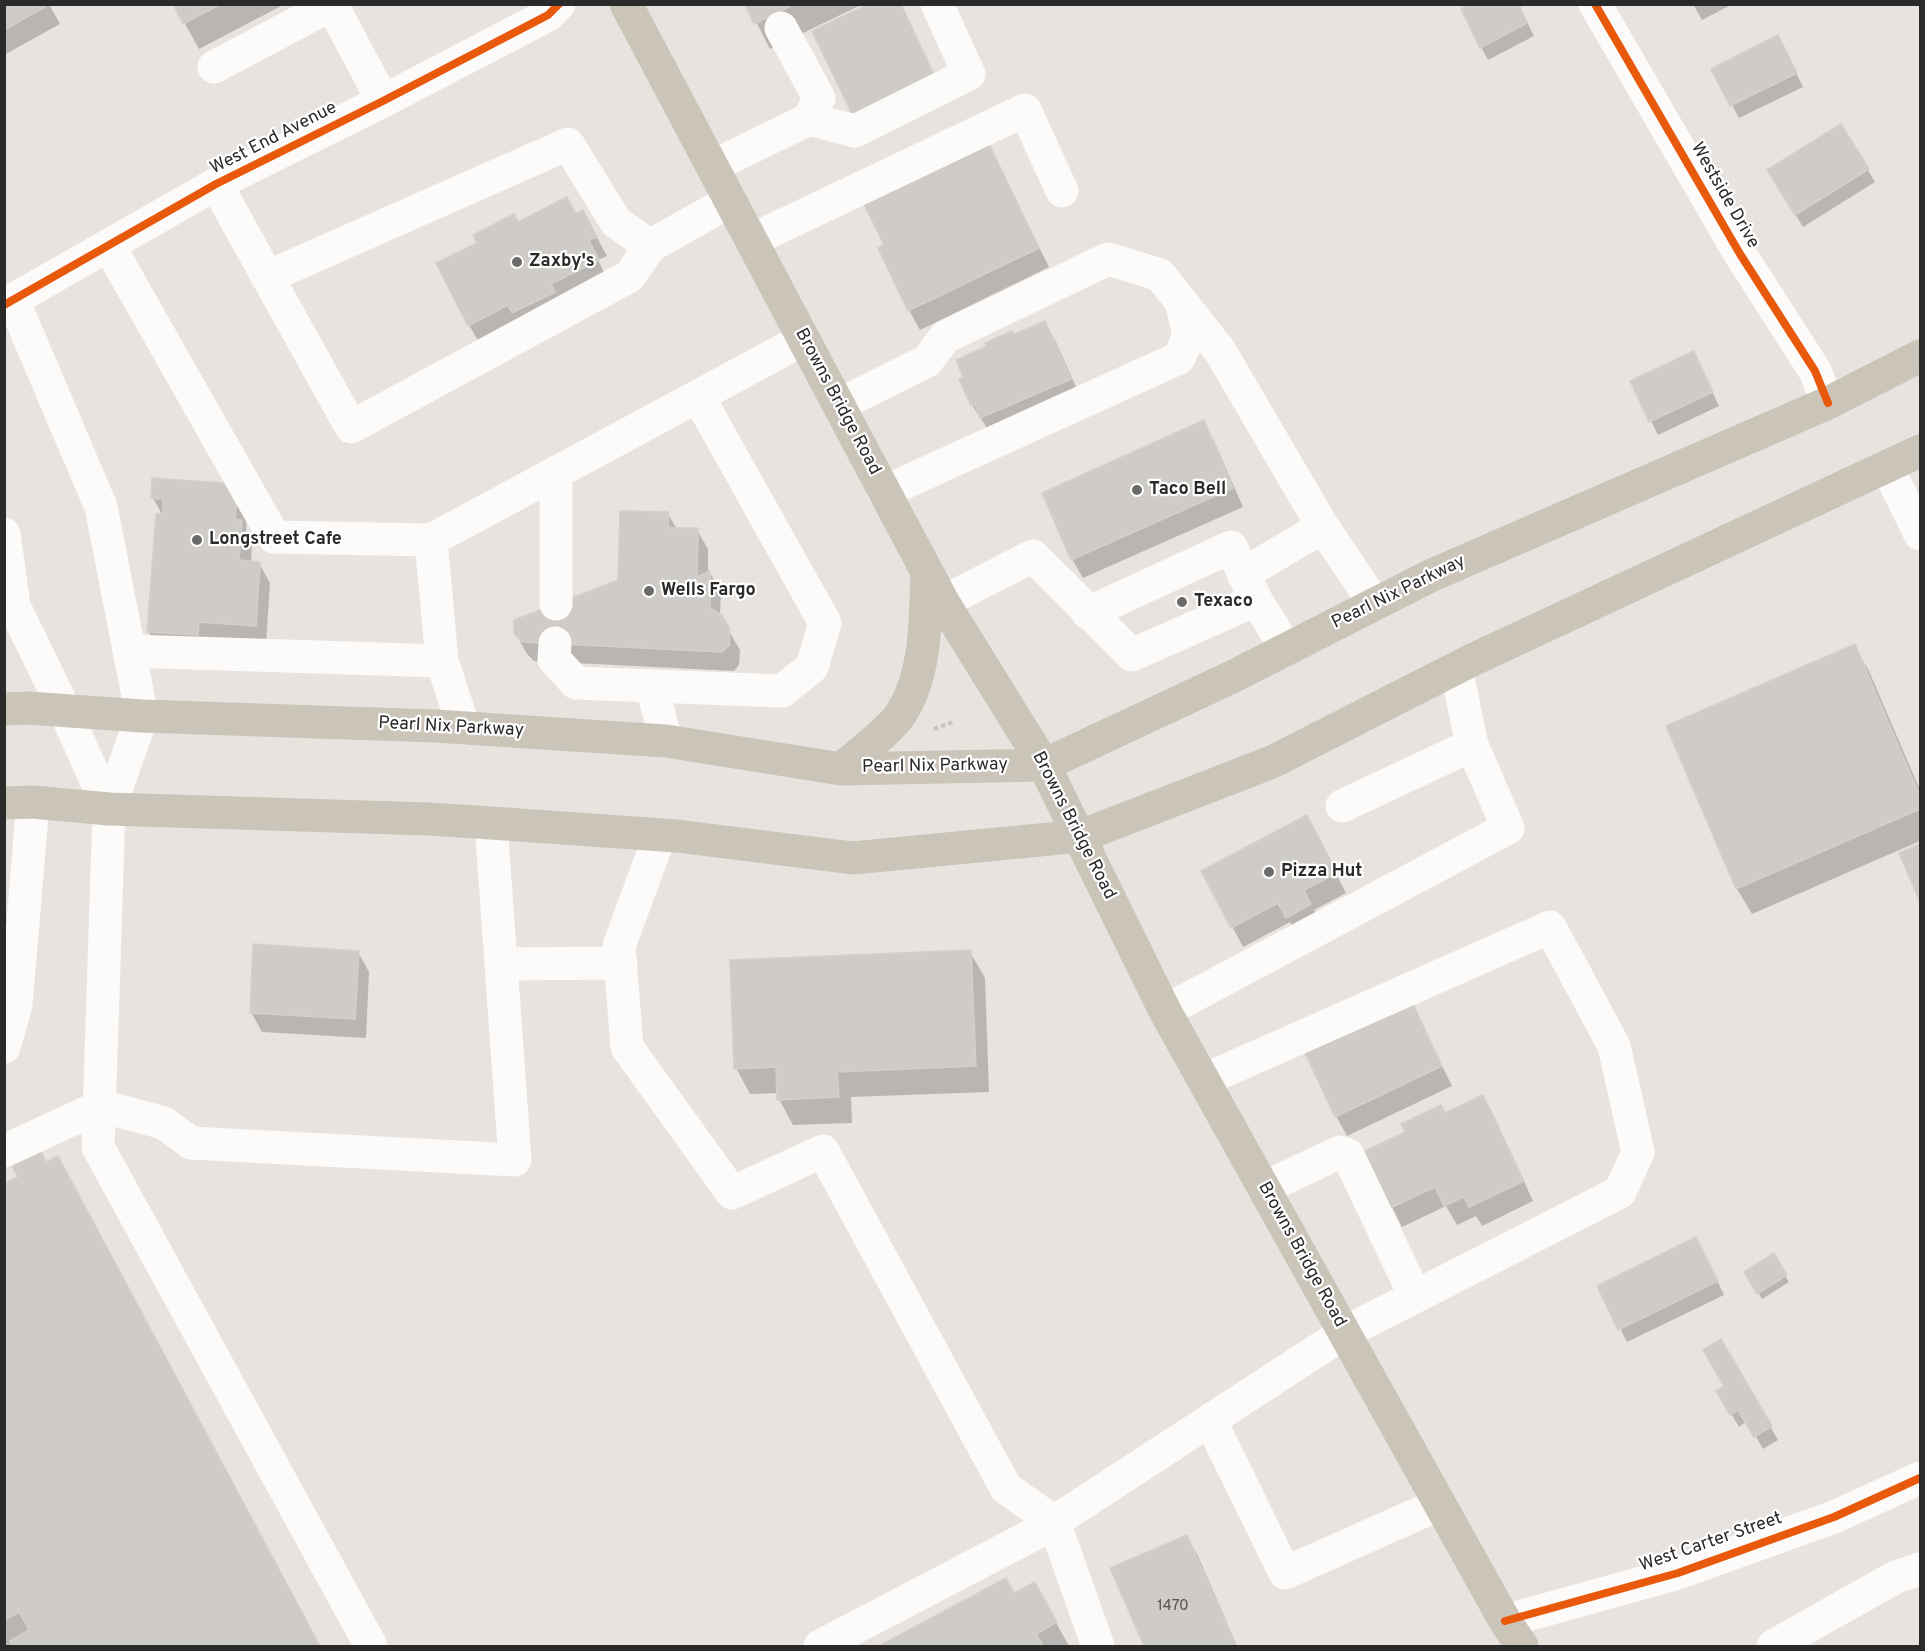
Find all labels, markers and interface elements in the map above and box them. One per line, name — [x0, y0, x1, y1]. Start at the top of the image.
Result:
street label: West End Avenue — [207, 98, 341, 180]
street label: Westside Drive — [1685, 139, 1763, 253]
place label: Zaxby's — [529, 251, 595, 273]
marker: Zaxby's — [510, 255, 524, 269]
street label: Browns Bridge Road — [789, 325, 885, 479]
place label: Taco Bell — [1149, 479, 1226, 501]
marker: Taco Bell — [1130, 483, 1144, 497]
place label: Longstreet Cafe — [209, 529, 342, 551]
marker: Longstreet Cafe — [190, 533, 204, 547]
street label: Pearl Nix Parkway — [1329, 551, 1469, 635]
place label: Wells Fargo — [661, 580, 756, 602]
marker: Wells Fargo — [642, 584, 656, 598]
place label: Texaco — [1194, 591, 1253, 613]
marker: Texaco — [1175, 595, 1189, 609]
street label: Pearl Nix Parkway — [378, 713, 524, 743]
street label: Browns Bridge Road — [1026, 748, 1120, 904]
street label: Pearl Nix Parkway — [862, 755, 1008, 779]
place label: Pizza Hut — [1281, 861, 1362, 883]
marker: Pizza Hut — [1262, 865, 1276, 879]
street label: Browns Bridge Road — [1252, 1178, 1350, 1332]
street label: West Carter Street — [1637, 1508, 1785, 1578]
house number: 1470 — [1157, 1598, 1189, 1616]

